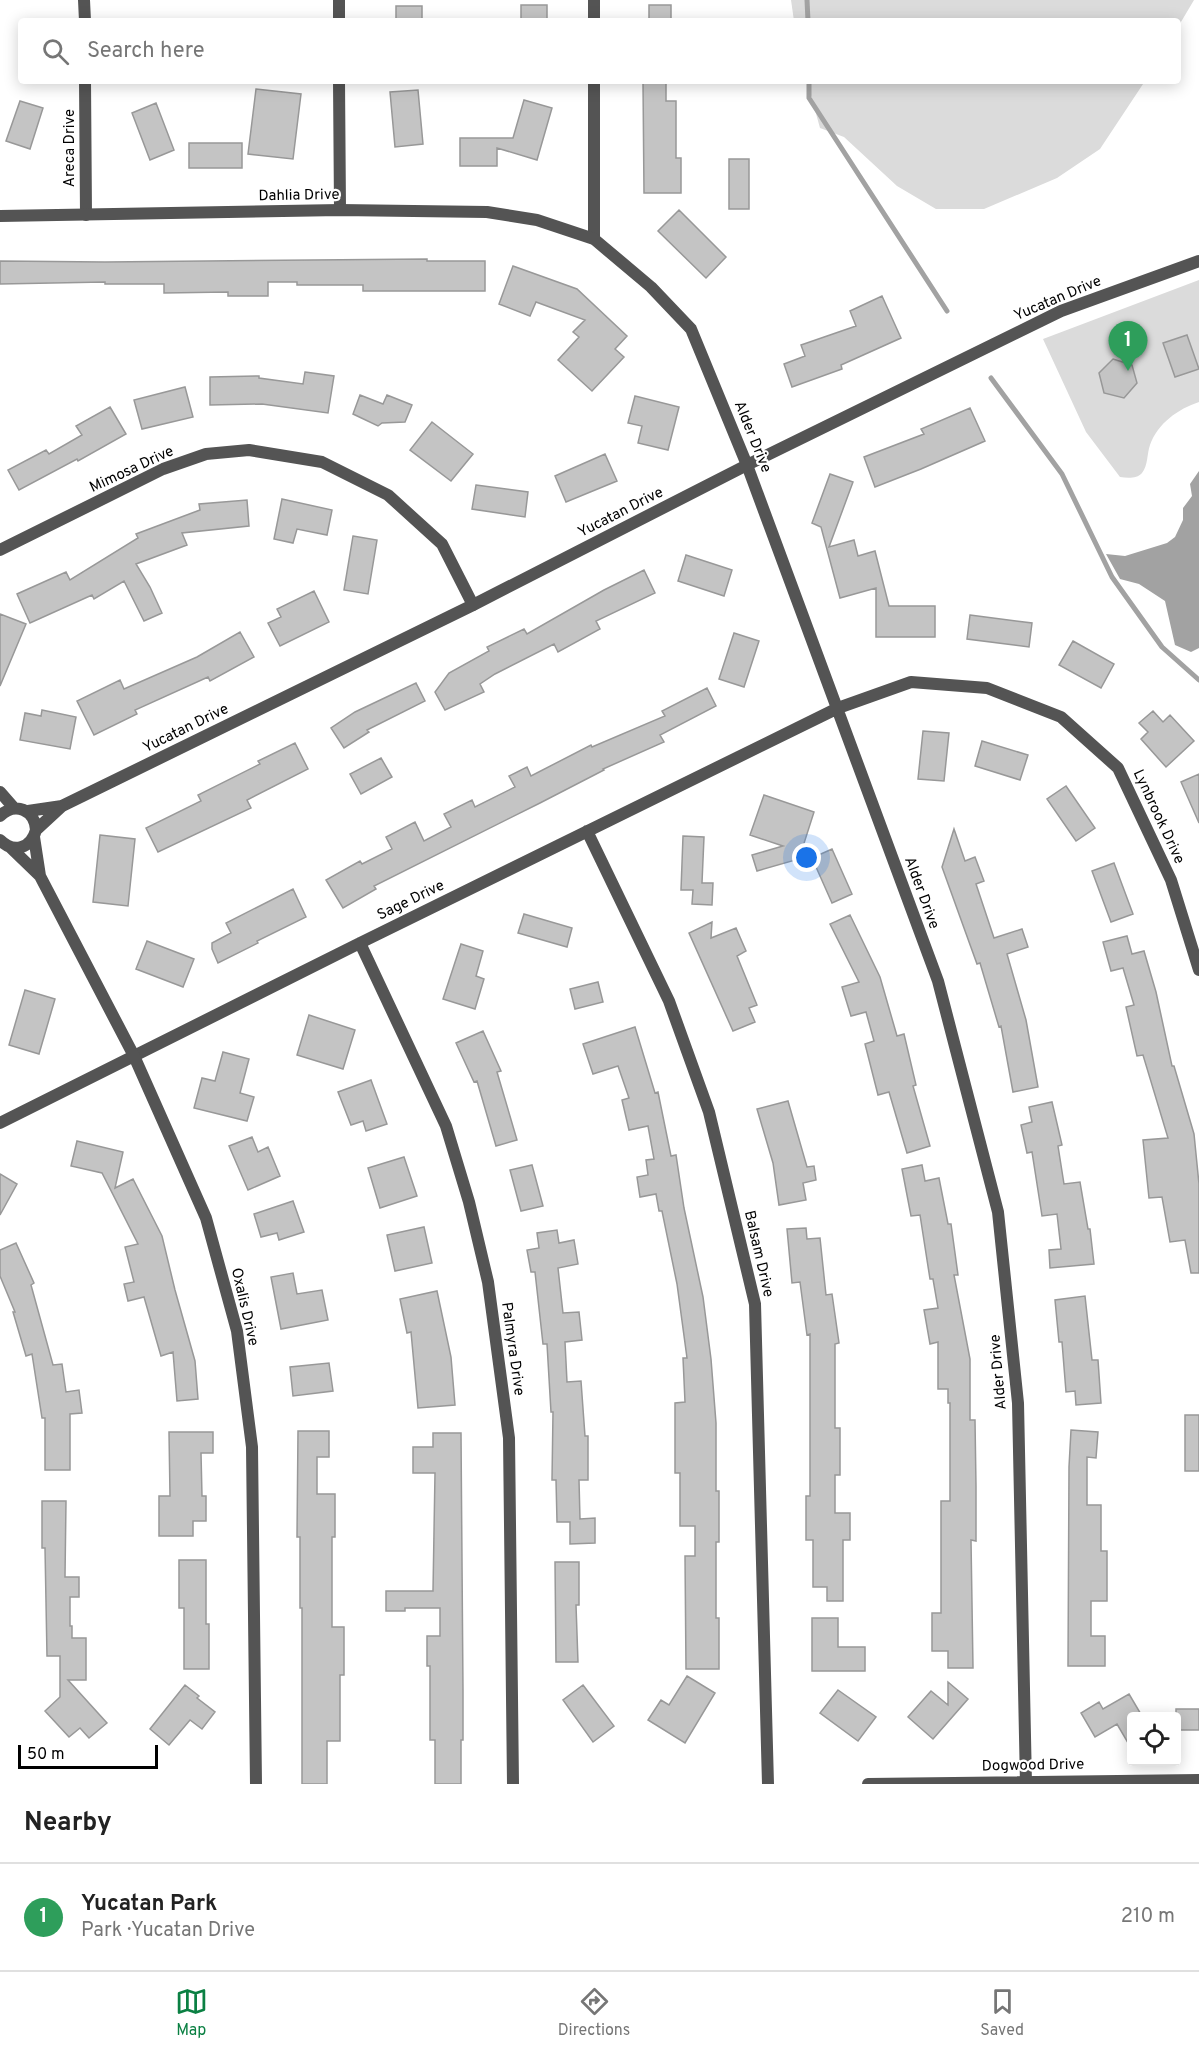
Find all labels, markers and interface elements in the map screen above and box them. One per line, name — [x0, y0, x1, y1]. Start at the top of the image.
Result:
search box — [18, 18, 1181, 84]
icon: search — [39, 35, 72, 68]
text: Search here — [87, 38, 205, 65]
street label: Areca Drive — [61, 109, 80, 187]
street label: Dahlia Drive — [258, 186, 340, 206]
street label: Yucatan Drive — [1011, 272, 1105, 326]
pin: 1 — [1108, 322, 1148, 371]
street label: Alder Drive — [729, 398, 775, 476]
street label: Mimosa Drive — [87, 442, 177, 498]
street label: Yucatan Drive — [575, 483, 667, 543]
street label: Yucatan Drive — [140, 700, 232, 758]
street label: Lynbrook Drive — [1128, 767, 1188, 867]
your location — [792, 843, 821, 872]
street label: Alder Drive — [899, 854, 943, 932]
street label: Sage Drive — [374, 877, 448, 925]
street label: Balsam Drive — [739, 1209, 777, 1299]
street label: Oxalis Drive — [226, 1266, 262, 1348]
street label: Palmyra Drive — [496, 1301, 528, 1397]
street label: Alder Drive — [986, 1333, 1012, 1411]
map controls — [1127, 1712, 1181, 1766]
button: locate — [1127, 1712, 1181, 1766]
scale bar — [18, 1742, 158, 1770]
text: 50 m — [27, 1745, 65, 1765]
street label: Dogwood Drive — [982, 1756, 1084, 1776]
text: Nearby — [24, 1807, 112, 1840]
text: Yucatan Park — [81, 1891, 217, 1918]
text: 1 — [40, 1904, 48, 1930]
text: 210 m — [1121, 1904, 1175, 1930]
text: Park · Yucatan Drive — [81, 1918, 255, 1944]
tab: Map — [175, 1985, 208, 2041]
tab: Directions — [558, 1985, 630, 2041]
tab: Saved — [980, 1985, 1024, 2041]

